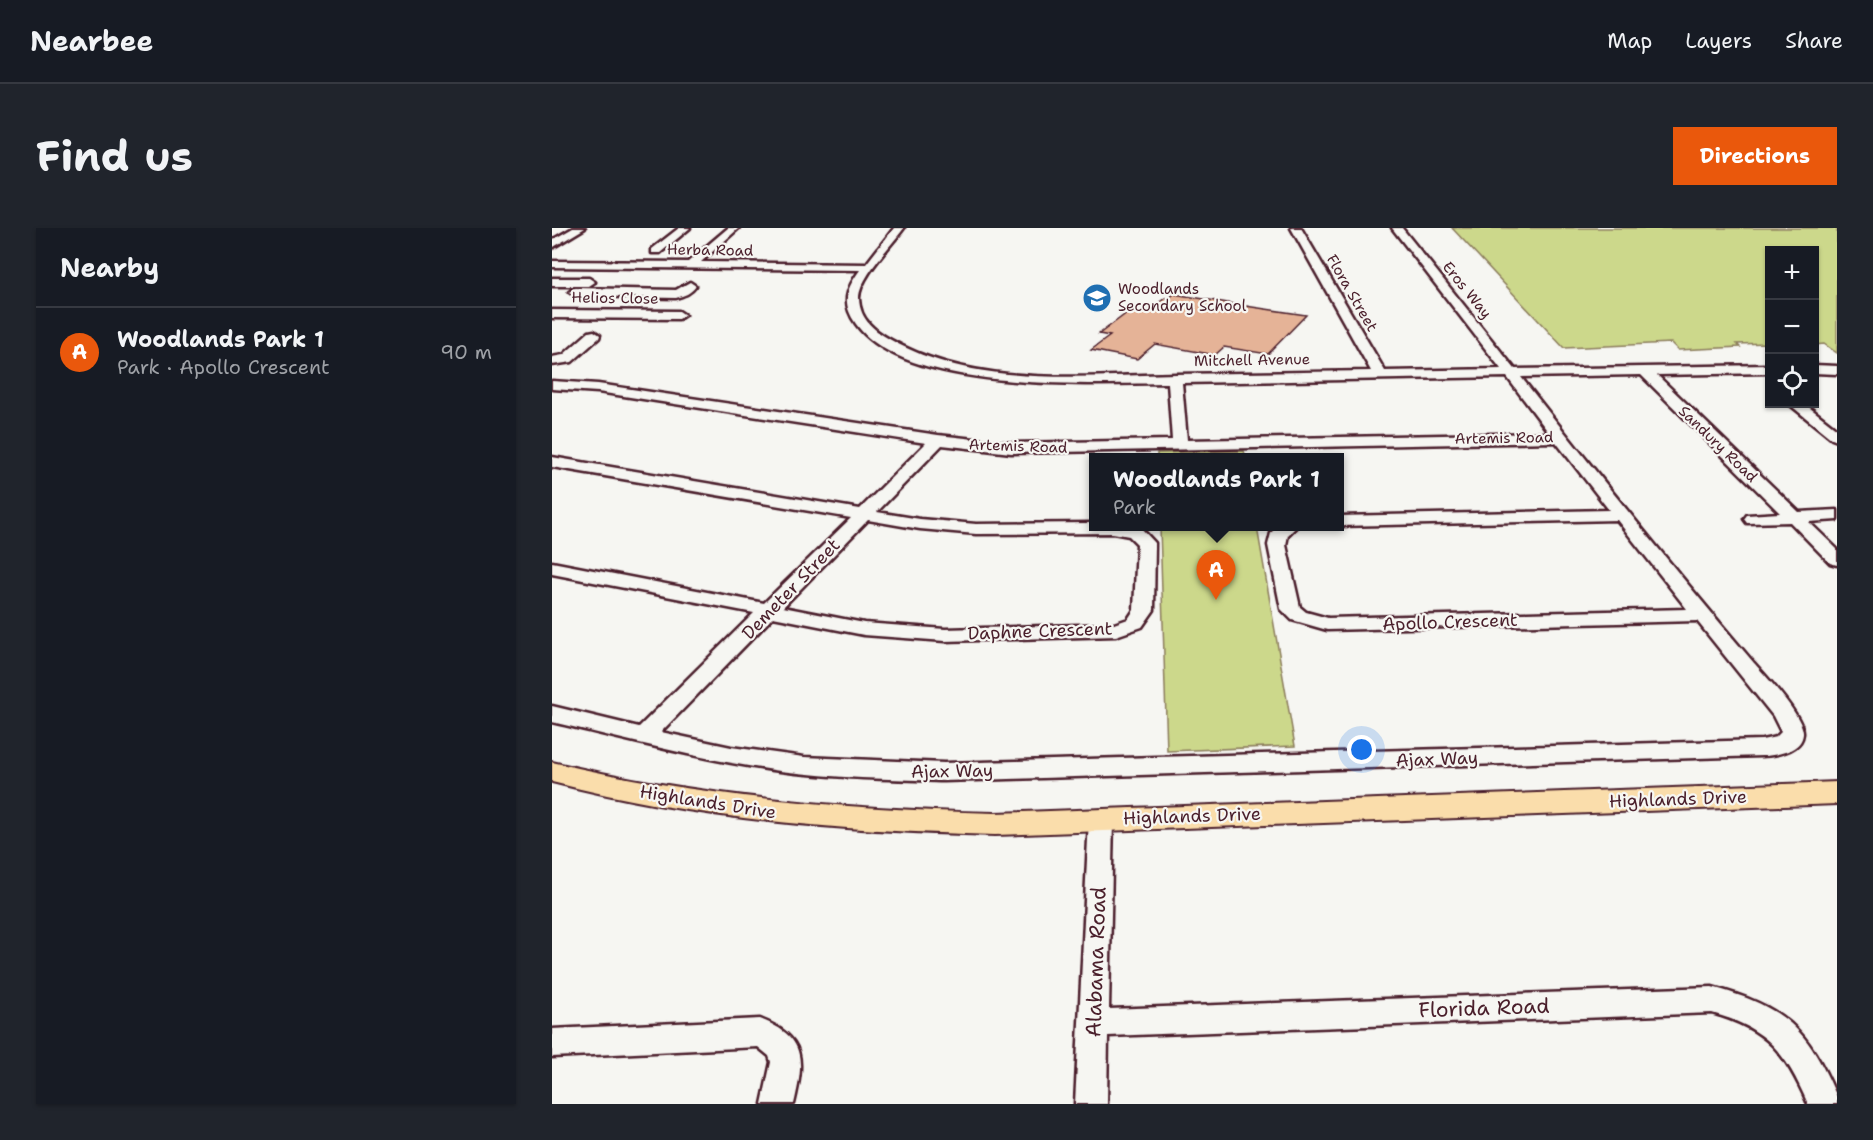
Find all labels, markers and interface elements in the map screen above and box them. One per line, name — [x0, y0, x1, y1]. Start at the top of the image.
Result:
text: Nearbee — [30, 22, 153, 60]
text: Map — [1607, 27, 1652, 55]
text: Layers — [1685, 27, 1752, 55]
text: Share — [1785, 27, 1843, 55]
button: Directions — [1673, 127, 1837, 185]
text: Find us — [36, 128, 193, 184]
street label: Herba Road — [667, 239, 754, 261]
map controls — [1765, 246, 1819, 408]
button: + — [1765, 246, 1819, 300]
text: Nearby — [60, 250, 159, 285]
street label: Flora Street — [1322, 251, 1382, 335]
street label: Eros Way — [1438, 257, 1496, 323]
place label: Woodlands Secondary School — [1118, 279, 1247, 316]
school or university icon: Woodlands Secondary School — [1081, 282, 1113, 314]
street label: Helios Close — [571, 287, 659, 309]
button: − — [1765, 300, 1819, 354]
text: Woodlands Park 1 — [117, 325, 324, 354]
text: A — [72, 339, 87, 365]
text: 90 m — [440, 339, 492, 365]
street label: Mitchell Avenue — [1194, 349, 1310, 371]
text: Park · Apollo Crescent — [117, 354, 330, 380]
button: locate — [1765, 354, 1819, 408]
street label: Sandury Road — [1674, 401, 1762, 487]
street label: Artemis Road — [1454, 427, 1554, 449]
street label: Artemis Road — [968, 434, 1068, 458]
popup — [1089, 453, 1344, 531]
text: Woodlands Park 1 — [1113, 465, 1320, 494]
text: Park — [1113, 494, 1156, 520]
street label: Demeter Street — [737, 533, 845, 645]
pin: A — [1196, 550, 1236, 600]
street label: Apollo Crescent — [1382, 608, 1518, 636]
street label: Daphne Crescent — [967, 616, 1113, 646]
your location — [1347, 735, 1376, 764]
street label: Ajax Way — [1395, 746, 1479, 772]
street label: Ajax Way — [911, 758, 993, 784]
street label: Highlands Drive — [638, 779, 778, 825]
street label: Highlands Drive — [1609, 785, 1747, 813]
street label: Highlands Drive — [1123, 802, 1261, 830]
street label: Alabama Road — [1079, 886, 1113, 1038]
street label: Florida Road — [1418, 992, 1550, 1024]

